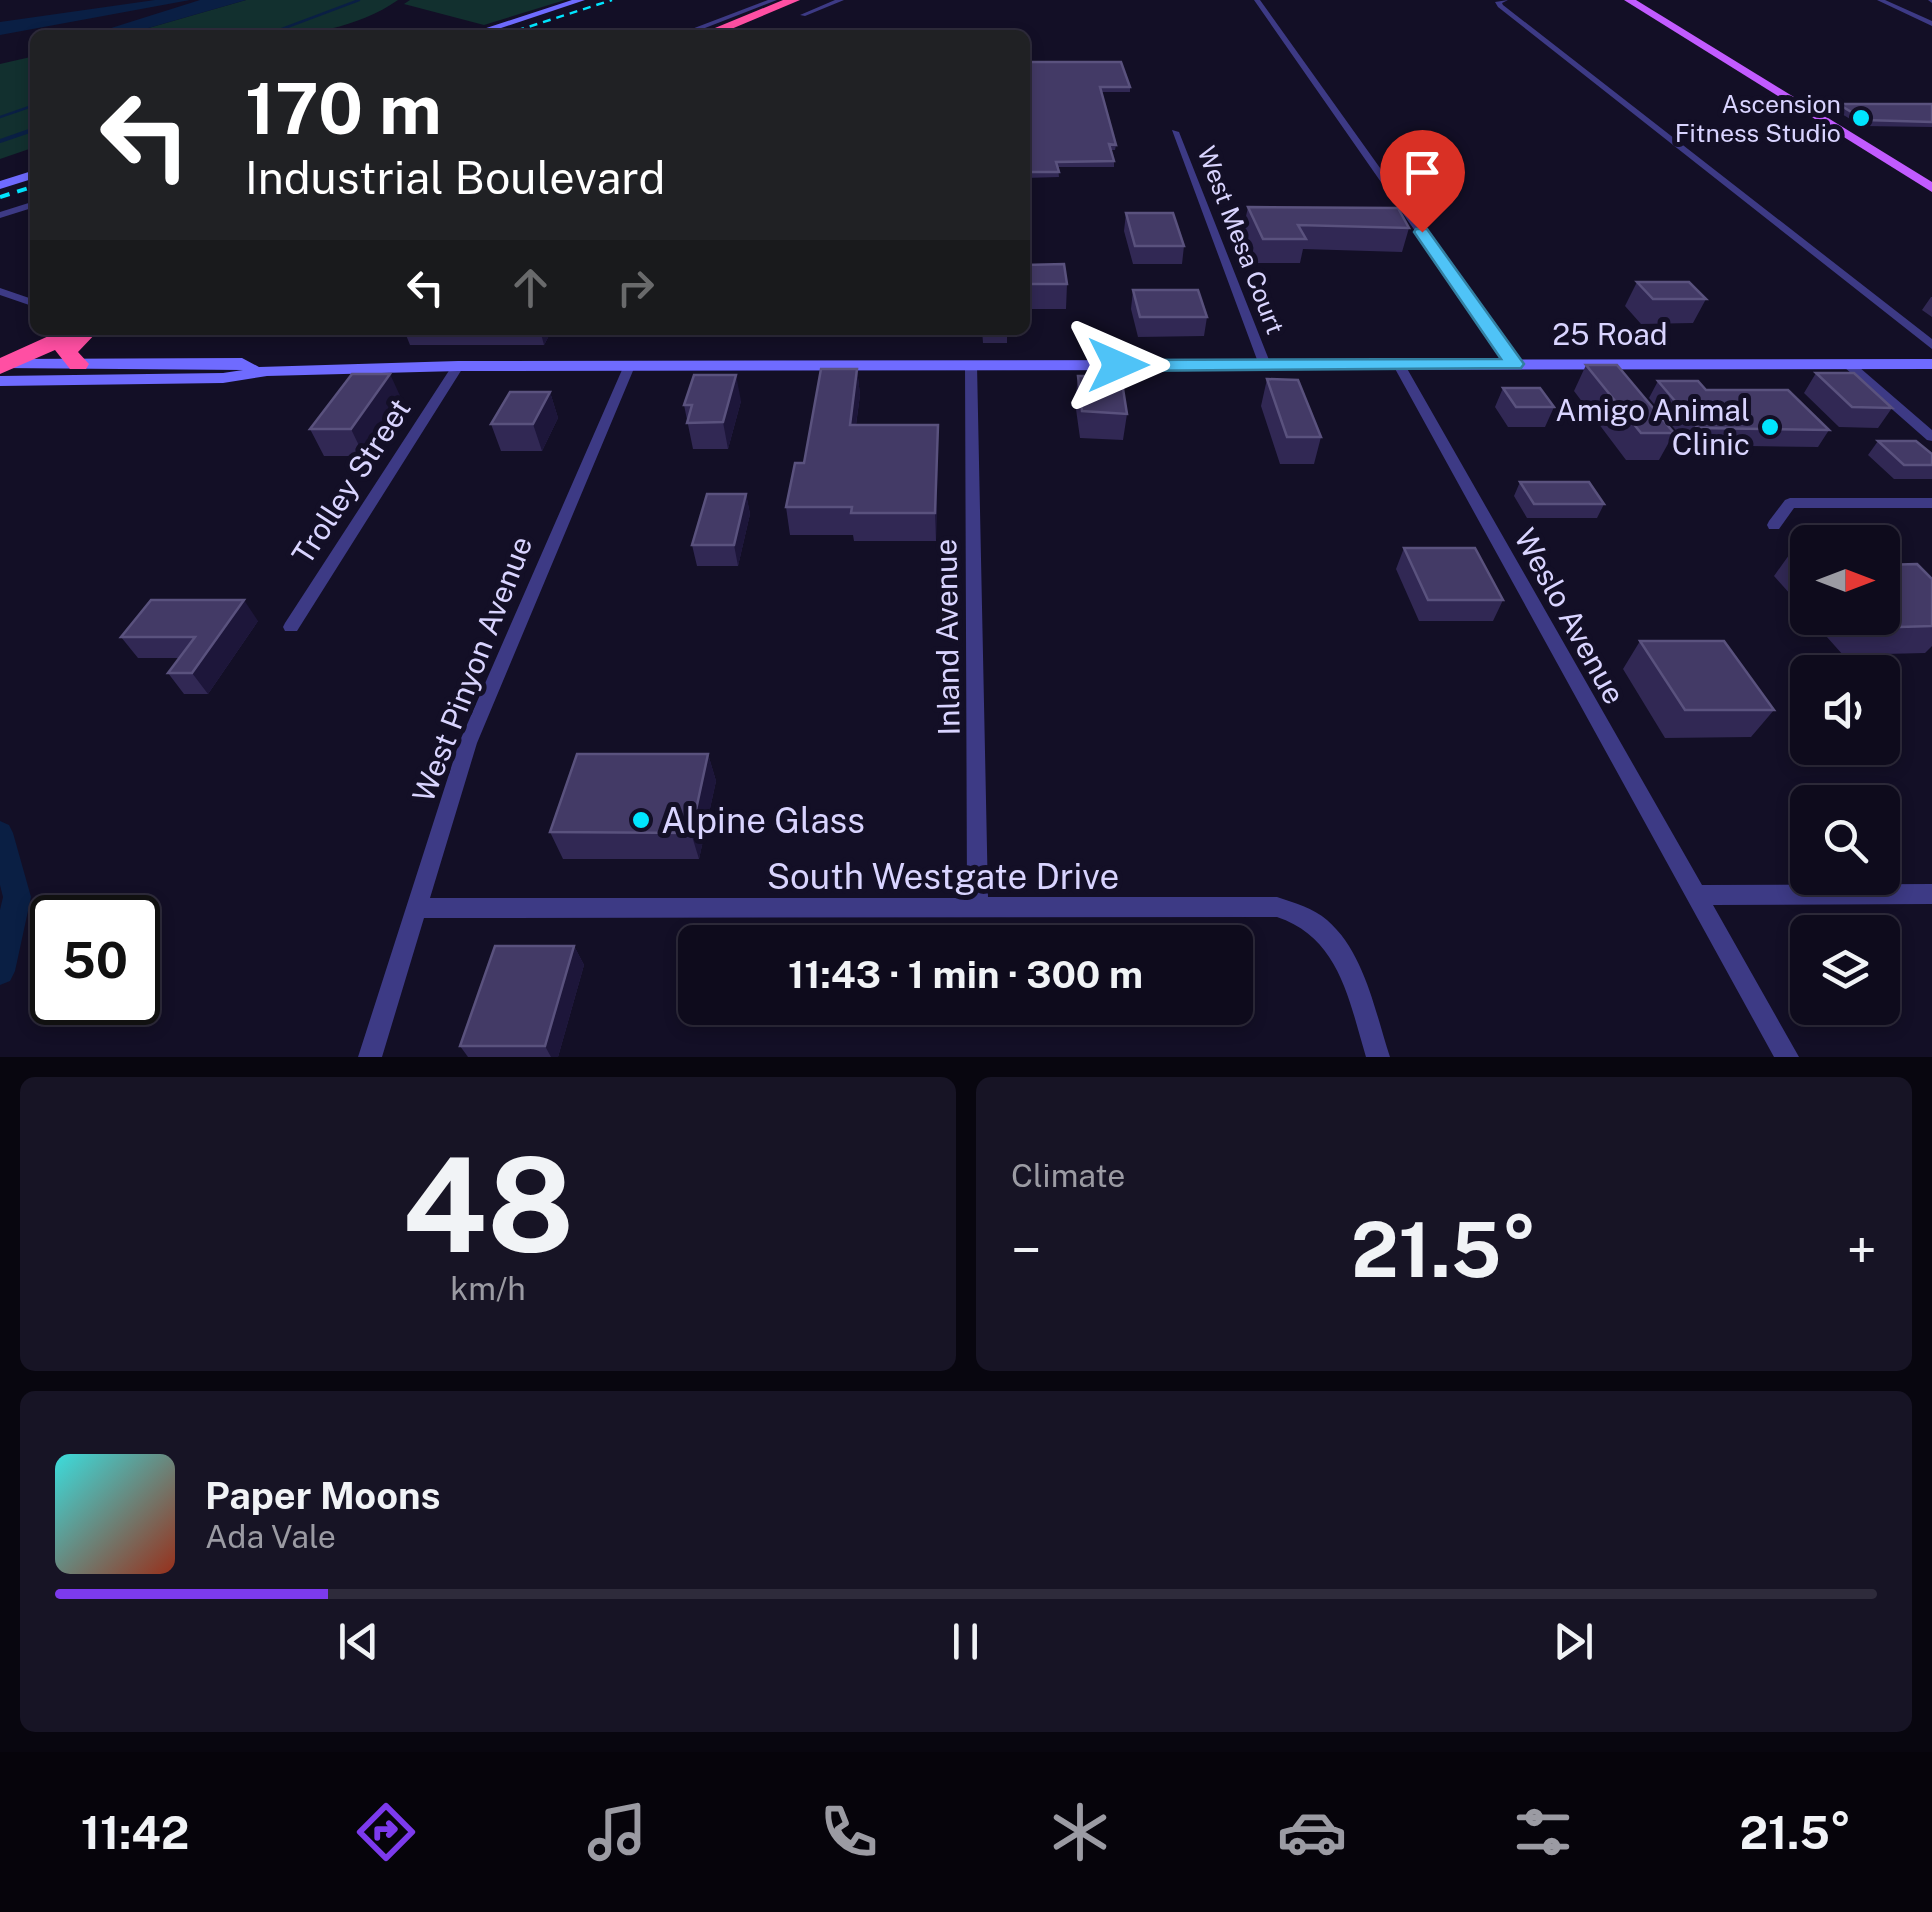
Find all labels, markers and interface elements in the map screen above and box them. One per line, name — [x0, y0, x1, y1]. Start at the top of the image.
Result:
text: 170 m — [245, 67, 442, 150]
icon: left — [80, 70, 210, 200]
place label: Ascension Fitness Studio — [1675, 89, 1841, 148]
marker: Ascension Fitness Studio — [1850, 107, 1872, 129]
pin — [1380, 130, 1465, 233]
street label: West Mesa Court — [1191, 142, 1291, 338]
icon: arrive — [1395, 145, 1450, 200]
text: Industrial Boulevard — [245, 151, 665, 204]
icon: left — [398, 260, 453, 315]
icon: ahead — [503, 260, 558, 315]
icon: right — [608, 260, 663, 315]
position arrow — [1066, 313, 1170, 417]
street label: 25 Road — [1552, 316, 1668, 352]
street label: Trolley Street — [284, 392, 418, 570]
place label: Amigo Animal Clinic — [1555, 392, 1750, 462]
marker: Amigo Animal Clinic — [1759, 416, 1781, 438]
street label: Weslo Avenue — [1507, 522, 1633, 710]
north arrow — [1790, 525, 1900, 635]
map controls — [1790, 525, 1900, 1025]
street label: West Pinyon Avenue — [405, 531, 539, 807]
street label: Inland Avenue — [927, 538, 967, 736]
button: sound — [1790, 655, 1900, 765]
button: search — [1790, 785, 1900, 895]
place label: Alpine Glass — [661, 800, 865, 841]
marker: Alpine Glass — [630, 809, 652, 831]
street label: South Westgate Drive — [767, 856, 1119, 897]
speed limit sign: 50 — [30, 895, 160, 1025]
button: layers — [1790, 915, 1900, 1025]
text: 11:43 · 1 min · 300 m — [788, 952, 1143, 997]
text: 48 — [402, 1129, 574, 1281]
text: Climate — [1011, 1157, 1125, 1194]
text: 21.5° — [1351, 1206, 1537, 1294]
text: − — [1011, 1218, 1042, 1282]
text: + — [1847, 1218, 1877, 1282]
text: km/h — [450, 1270, 526, 1307]
text: Paper Moons — [205, 1473, 440, 1518]
text: Ada Vale — [205, 1518, 336, 1555]
icon: previous — [331, 1614, 386, 1669]
icon: pause — [938, 1614, 993, 1669]
icon: next — [1546, 1614, 1601, 1669]
icon: directions — [351, 1797, 421, 1867]
icon: music — [582, 1797, 652, 1867]
icon: phone — [814, 1797, 884, 1867]
icon: climate — [1045, 1797, 1115, 1867]
icon: car — [1277, 1797, 1347, 1867]
icon: filters — [1508, 1797, 1578, 1867]
text: 11:42 — [81, 1806, 189, 1859]
text: 21.5° — [1740, 1806, 1851, 1859]

